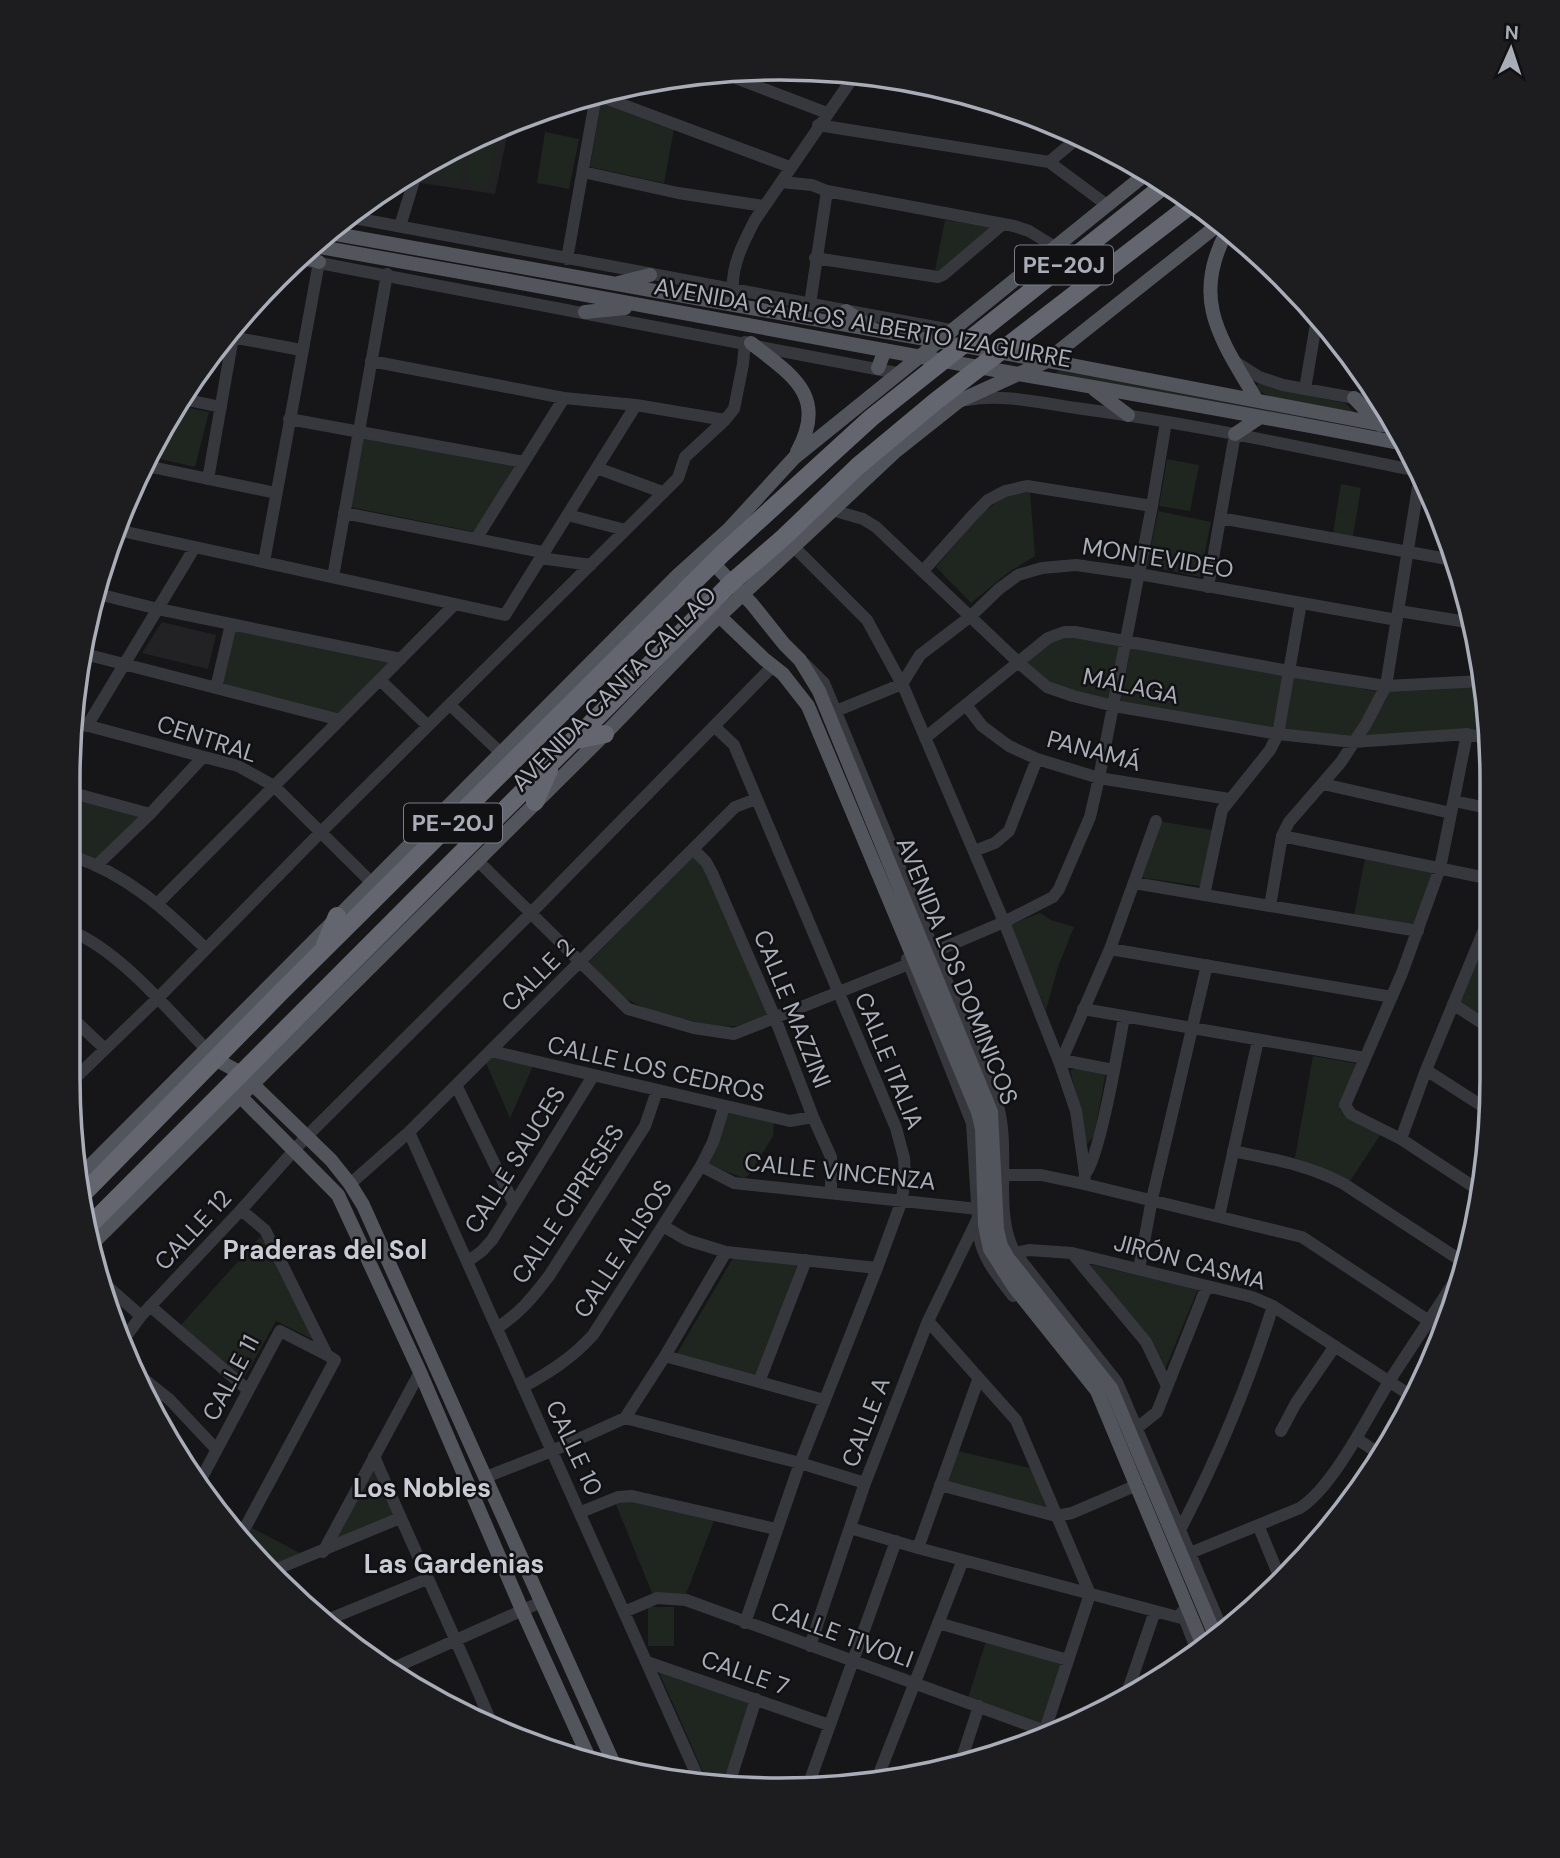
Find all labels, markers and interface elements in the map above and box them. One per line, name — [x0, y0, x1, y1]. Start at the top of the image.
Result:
north arrow — [1476, 14, 1546, 84]
text: N — [1504, 20, 1519, 45]
road number: PE-20J — [1015, 246, 1113, 284]
street label: AVENIDA CARLOS ALBERTO IZAGUIRRE — [652, 270, 1074, 375]
street label: MONTEVIDEO — [1080, 530, 1236, 585]
street label: AVENIDA CANTA CALLAO — [504, 579, 723, 798]
street label: MÁLAGA — [1080, 660, 1182, 711]
street label: CENTRAL — [153, 708, 261, 769]
street label: PANAMÁ — [1044, 723, 1145, 778]
road number: PE-20J — [404, 804, 502, 842]
street label: AVENIDA LOS DOMINICOS — [890, 832, 1025, 1109]
street label: CALLE MAZZINI — [747, 925, 838, 1092]
street label: CALLE 2 — [494, 931, 581, 1018]
street label: CALLE ITALIA — [848, 988, 931, 1134]
street label: CALLE LOS CEDROS — [544, 1028, 768, 1109]
street label: CALLE SAUCES — [457, 1080, 572, 1239]
street label: CALLE CIPRESES — [504, 1118, 631, 1289]
street label: CALLE VINCENZA — [743, 1146, 937, 1197]
street label: CALLE ALISOS — [566, 1174, 679, 1324]
street label: CALLE 12 — [147, 1183, 238, 1277]
street label: JIRÓN CASMA — [1111, 1226, 1270, 1297]
district label: Praderas del Sol — [223, 1233, 427, 1267]
street label: CALLE 11 — [195, 1329, 266, 1426]
street label: CALLE A — [834, 1372, 897, 1471]
street label: CALLE 10 — [539, 1395, 610, 1501]
district label: Los Nobles — [353, 1471, 491, 1505]
district label: Las Gardenias — [364, 1547, 544, 1581]
street label: CALLE TIVOLI — [767, 1594, 918, 1675]
street label: CALLE 7 — [697, 1643, 793, 1702]

